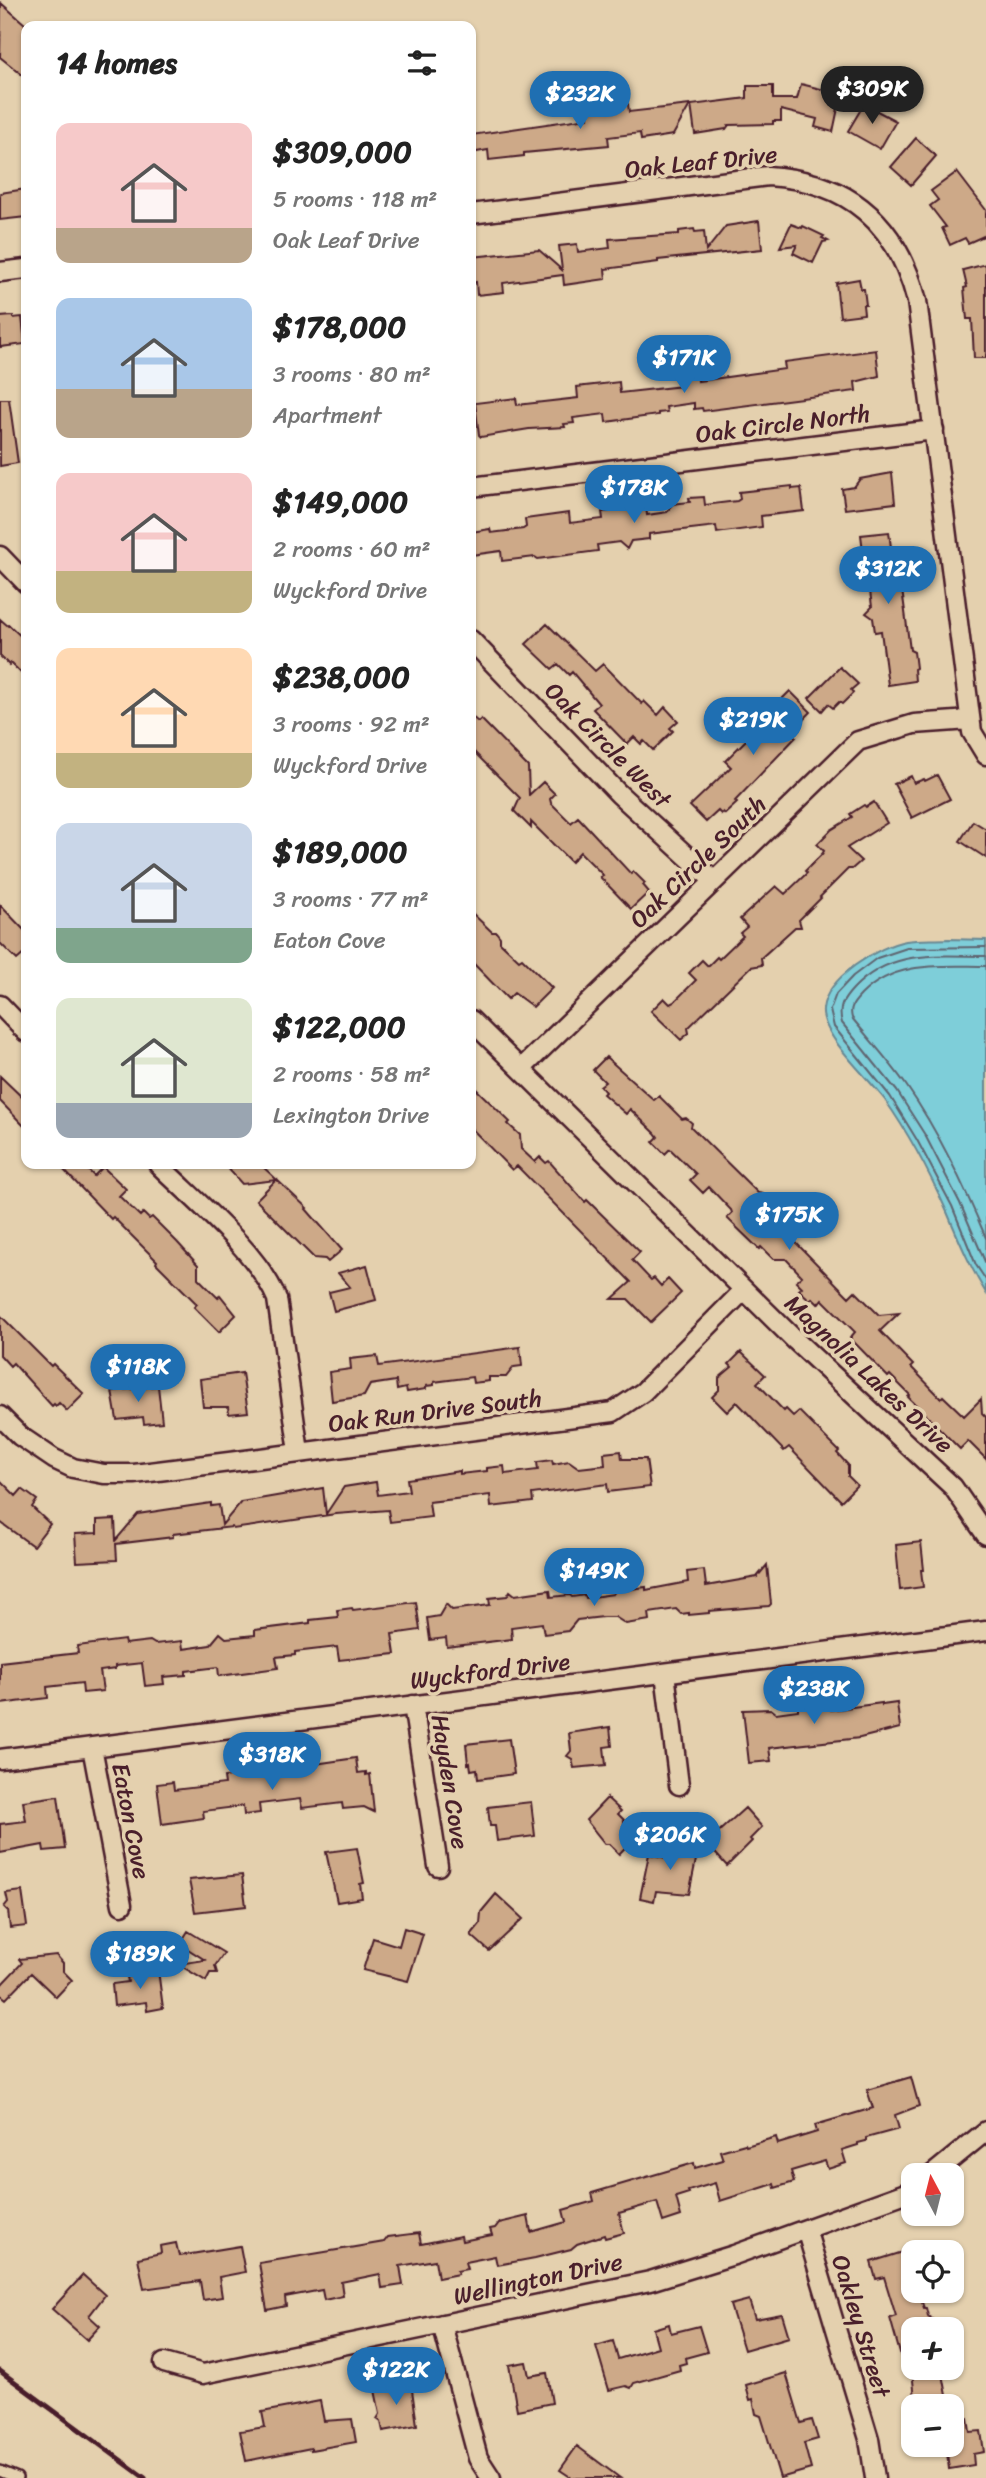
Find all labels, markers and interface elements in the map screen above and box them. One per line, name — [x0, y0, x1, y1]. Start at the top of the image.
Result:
text: 14 homes — [56, 36, 177, 90]
icon: filters — [403, 44, 441, 82]
pin: $309K — [823, 66, 921, 126]
text: $309K — [837, 68, 907, 109]
pin: $232K — [531, 72, 629, 131]
text: $232K — [546, 73, 614, 114]
text: $309,000 — [273, 125, 412, 179]
street label: Oak Leaf Drive — [623, 133, 779, 191]
icon: home — [112, 151, 196, 235]
text: 5 rooms · 118 m² — [273, 179, 437, 220]
text: Oak Leaf Drive — [273, 220, 420, 261]
text: $178,000 — [273, 300, 406, 354]
icon: home — [112, 326, 196, 410]
pin: $171K — [635, 336, 733, 395]
text: $171K — [653, 337, 715, 378]
text: 3 rooms · 80 m² — [273, 354, 431, 395]
street label: Oak Circle North — [693, 392, 873, 456]
text: Apartment — [273, 395, 382, 436]
pin: $178K — [585, 466, 683, 525]
text: $178K — [601, 467, 667, 508]
text: $149,000 — [273, 475, 408, 529]
icon: home — [112, 501, 196, 585]
text: 2 rooms · 60 m² — [273, 529, 431, 570]
pin: $312K — [839, 546, 937, 606]
text: $312K — [855, 548, 921, 589]
text: Wyckford Drive — [273, 570, 427, 611]
text: $238,000 — [273, 650, 410, 704]
street label: Oak Circle West — [534, 671, 683, 820]
icon: home — [112, 676, 196, 760]
pin: $219K — [704, 698, 802, 757]
text: $219K — [720, 699, 786, 740]
text: 3 rooms · 92 m² — [273, 704, 430, 745]
text: Wyckford Drive — [273, 745, 427, 786]
street label: Oak Circle South — [619, 785, 777, 939]
text: $189,000 — [273, 825, 408, 879]
icon: home — [112, 851, 196, 935]
text: 3 rooms · 77 m² — [273, 879, 429, 920]
text: Eaton Cove — [273, 920, 386, 961]
text: $122,000 — [273, 1000, 406, 1054]
icon: home — [112, 1026, 196, 1110]
text: 2 rooms · 58 m² — [273, 1054, 431, 1095]
text: Lexington Drive — [273, 1095, 429, 1136]
pin: $175K — [740, 1192, 838, 1252]
text: $175K — [756, 1194, 822, 1235]
street label: Magnolia Lakes Drive — [774, 1284, 964, 1464]
pin: $118K — [89, 1344, 187, 1404]
text: $118K — [106, 1346, 170, 1387]
street label: Oak Run Drive South — [326, 1377, 544, 1445]
pin: $149K — [545, 1548, 643, 1608]
text: $149K — [560, 1550, 628, 1591]
street label: Wyckford Drive — [408, 1640, 573, 1702]
pin: $238K — [765, 1666, 863, 1726]
text: $238K — [779, 1668, 849, 1709]
street label: Hayden Cove — [419, 1711, 481, 1853]
pin: $318K — [223, 1732, 321, 1792]
text: $318K — [239, 1734, 305, 1775]
street label: Eaton Cove — [99, 1759, 163, 1883]
pin: $206K — [621, 1812, 719, 1872]
text: $206K — [635, 1814, 705, 1855]
pin: $189K — [91, 1932, 189, 1991]
text: $189K — [106, 1933, 174, 1974]
north arrow — [901, 2163, 964, 2226]
map controls — [901, 2163, 964, 2457]
button: locate — [901, 2240, 964, 2303]
street label: Wellington Drive — [449, 2241, 627, 2317]
street label: Oakley Street — [819, 2250, 903, 2404]
button: + — [901, 2317, 964, 2380]
pin: $122K — [347, 2348, 445, 2407]
text: $122K — [363, 2349, 429, 2390]
button: − — [901, 2394, 964, 2457]

